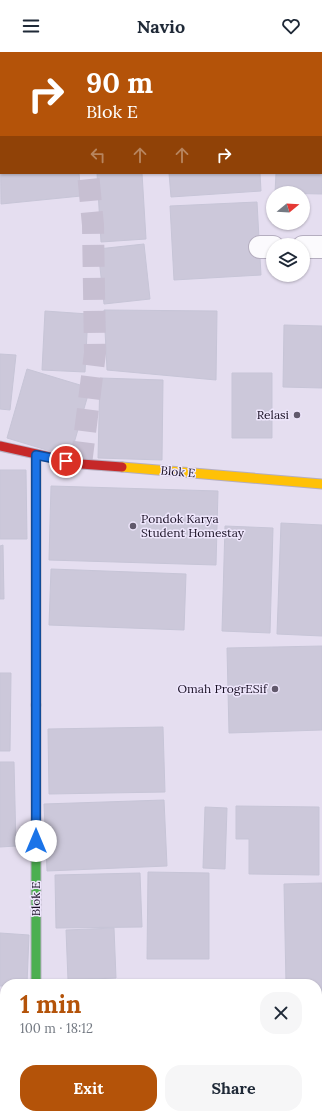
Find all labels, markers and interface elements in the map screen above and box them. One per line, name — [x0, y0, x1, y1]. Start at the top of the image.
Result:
icon: menu — [20, 15, 42, 37]
text: Navio — [137, 15, 185, 38]
icon: heart — [280, 15, 302, 37]
text: 90 m — [86, 65, 153, 101]
icon: right — [20, 68, 72, 120]
text: Blok E — [86, 100, 138, 123]
icon: left — [87, 144, 109, 166]
icon: ahead — [129, 144, 151, 166]
icon: ahead — [171, 144, 193, 166]
icon: right — [213, 144, 235, 166]
north arrow — [266, 186, 310, 230]
map controls — [266, 186, 310, 282]
button: layers — [266, 238, 310, 282]
place label: Relasi — [257, 407, 289, 422]
marker: Relasi — [292, 410, 302, 420]
pin — [49, 444, 83, 478]
icon: arrive — [55, 450, 77, 472]
street label: Blok E — [160, 463, 196, 480]
place label: Pondok Karya Student Homestay — [141, 511, 245, 540]
marker: Pondok Karya Student Homestay — [128, 521, 138, 531]
place label: Omah ProgrESif — [178, 681, 268, 696]
marker: Omah ProgrESif — [270, 684, 280, 694]
position arrow — [15, 820, 57, 862]
street label: Blok E — [28, 882, 43, 916]
text: 1 min — [20, 989, 81, 1020]
button: close — [260, 992, 302, 1034]
text: 100 m · 18:12 — [20, 1020, 93, 1037]
button: Exit — [20, 1065, 157, 1111]
button: Share — [165, 1065, 302, 1111]

